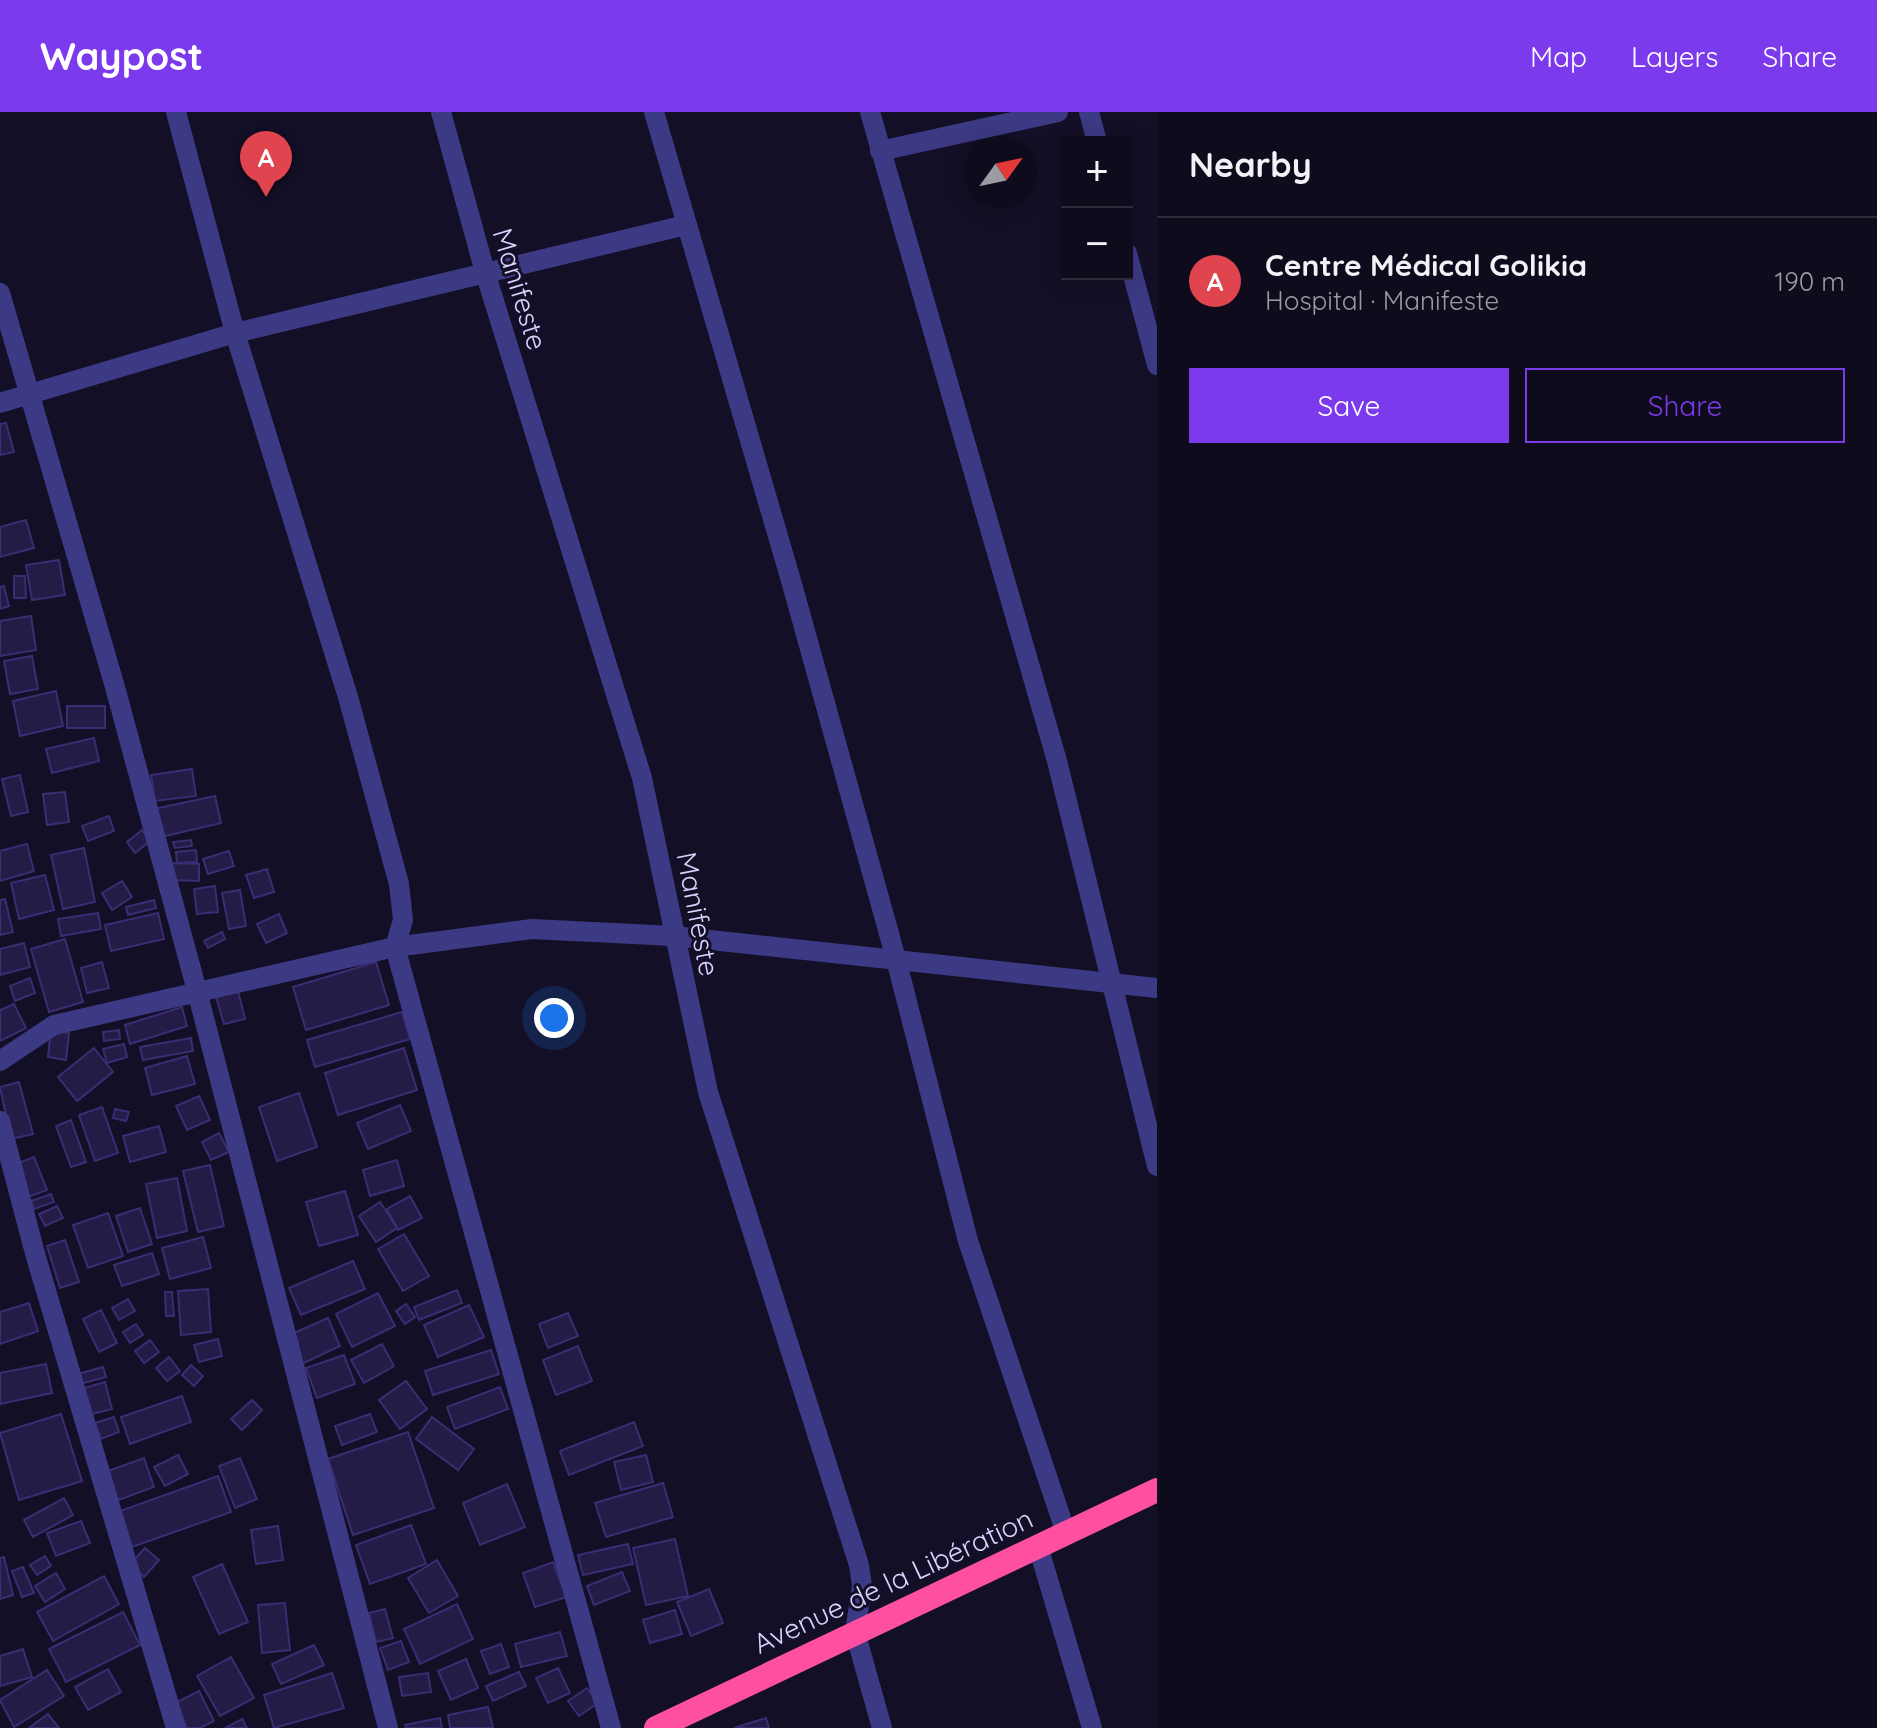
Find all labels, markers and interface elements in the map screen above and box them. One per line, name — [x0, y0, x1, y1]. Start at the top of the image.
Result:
text: Waypost — [40, 32, 203, 80]
text: Map — [1530, 39, 1587, 74]
text: Layers — [1631, 39, 1718, 74]
text: Share — [1762, 39, 1837, 74]
pin: A — [240, 131, 292, 197]
north arrow — [965, 136, 1037, 208]
map controls — [1061, 136, 1133, 280]
button: + — [1061, 136, 1133, 208]
text: Nearby — [1189, 143, 1312, 186]
button: − — [1061, 208, 1133, 280]
street label: Manifeste — [485, 224, 556, 354]
text: Centre Médical Golikia — [1265, 246, 1587, 284]
text: A — [1207, 265, 1223, 298]
text: 190 m — [1775, 265, 1845, 298]
text: Hospital · Manifeste — [1265, 284, 1499, 317]
button: Save — [1189, 368, 1509, 443]
button: Share — [1525, 368, 1845, 443]
street label: Manifeste — [669, 849, 728, 979]
your location — [534, 998, 574, 1038]
street label: Avenue de la Libération — [747, 1500, 1038, 1661]

